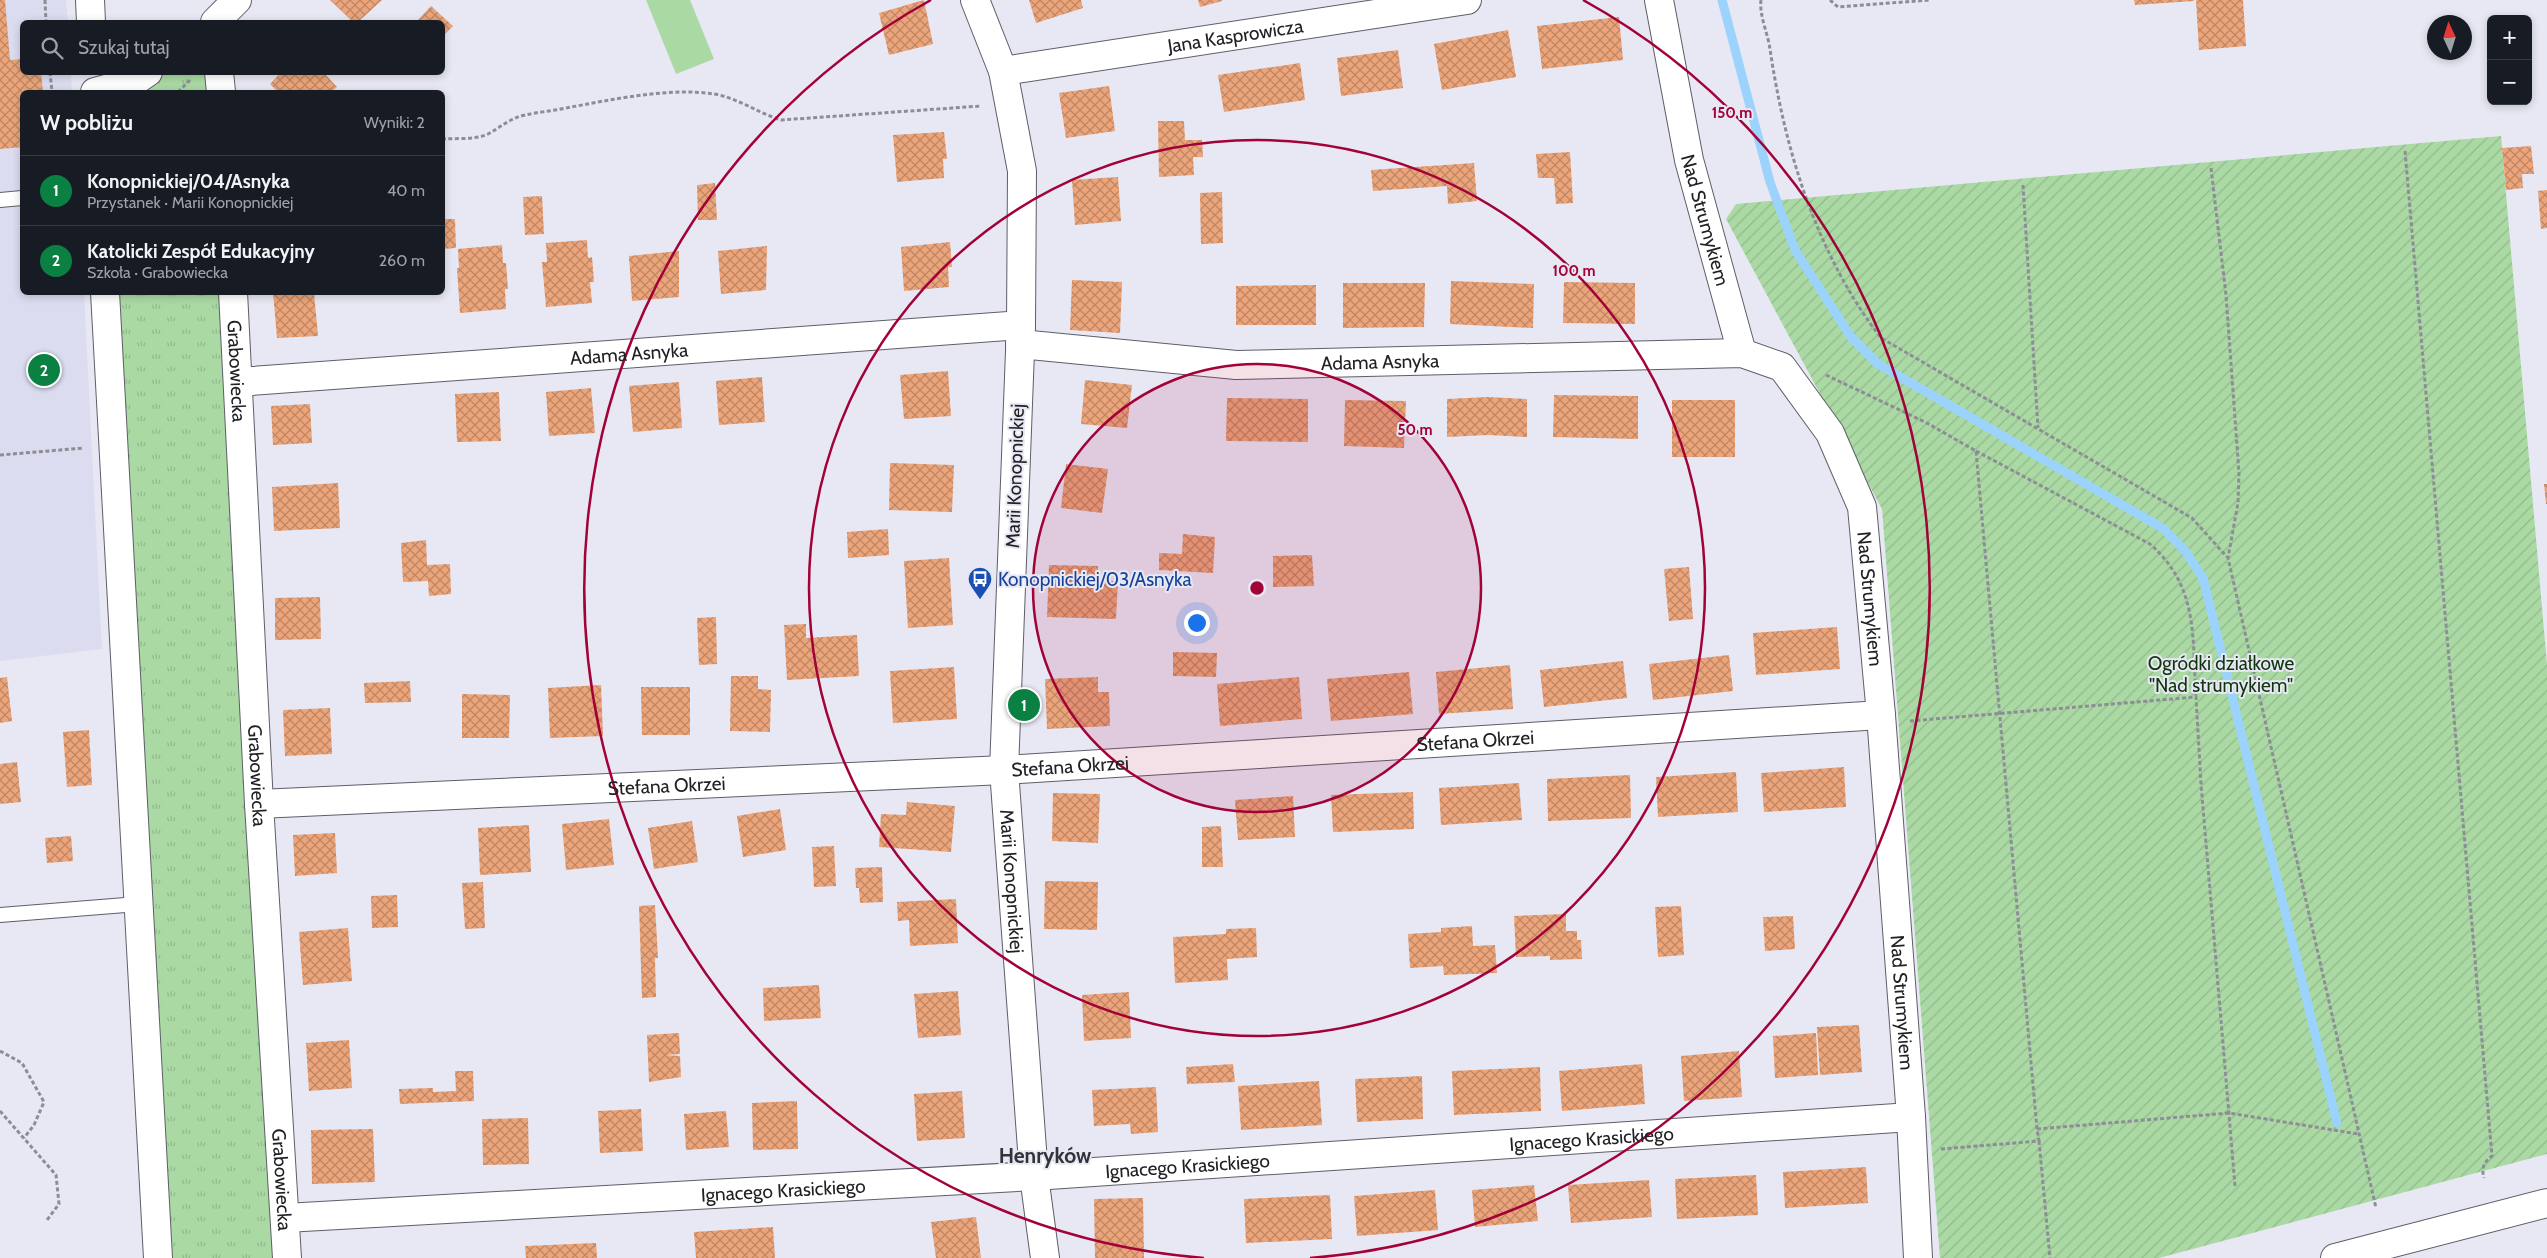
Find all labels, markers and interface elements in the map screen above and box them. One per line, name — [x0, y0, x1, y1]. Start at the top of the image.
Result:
street label: Jana Kasprowicza — [1165, 14, 1305, 57]
north arrow — [2427, 15, 2472, 60]
map controls — [2487, 15, 2532, 105]
button: + — [2487, 15, 2532, 60]
search box — [20, 20, 445, 75]
icon: search — [38, 34, 66, 62]
text: Szukaj tutaj — [78, 36, 170, 59]
button: − — [2487, 60, 2532, 105]
text: 150 m — [1712, 104, 1752, 122]
text: W pobliżu — [40, 110, 133, 135]
text: Wyniki: 2 — [364, 113, 425, 132]
street label: Nad Strumykiem — [1676, 152, 1734, 288]
text: Konopnickiej/04/Asnyka — [87, 170, 290, 193]
text: 1 — [53, 181, 59, 200]
text: 40 m — [387, 181, 425, 200]
text: Przystanek · Marii Konopnickiej — [87, 193, 293, 212]
text: Katolicki Zespół Edukacyjny — [87, 240, 315, 263]
text: 2 — [52, 251, 60, 270]
text: 260 m — [379, 251, 425, 270]
text: 100 m — [1552, 262, 1596, 280]
text: Szkoła · Grabowiecka — [87, 263, 228, 282]
street label: Grabowiecka — [223, 319, 251, 423]
street label: Adama Asnyka — [569, 338, 689, 369]
street label: Adama Asnyka — [1321, 349, 1439, 374]
pin: 2 — [28, 351, 60, 389]
street label: Marii Konopnickiej — [1001, 403, 1029, 549]
text: 50 m — [1397, 421, 1433, 439]
street label: Nad Strumykiem — [1853, 530, 1888, 667]
bus stop icon: Konopnickiej/03/Asnyka — [967, 566, 993, 600]
place label: Konopnickiej/03/Asnyka — [998, 568, 1192, 591]
centre of rings — [1248, 579, 1266, 597]
your location — [1184, 610, 1210, 636]
park label: Ogródki działkowe "Nad strumykiem" — [2148, 652, 2295, 697]
pin: 1 — [1008, 686, 1040, 724]
street label: Grabowiecka — [243, 724, 272, 827]
street label: Stefana Okrzei — [1416, 725, 1535, 756]
street label: Stefana Okrzei — [1011, 751, 1130, 781]
street label: Stefana Okrzei — [607, 771, 726, 800]
street label: Marii Konopnickiej — [995, 808, 1029, 954]
street label: Nad Strumykiem — [1886, 934, 1919, 1071]
street label: Ignacego Krasickiego — [1509, 1121, 1675, 1155]
street label: Grabowiecka — [268, 1128, 297, 1231]
district label: Henryków — [999, 1143, 1092, 1168]
street label: Ignacego Krasickiego — [1105, 1149, 1270, 1183]
street label: Ignacego Krasickiego — [700, 1174, 866, 1206]

